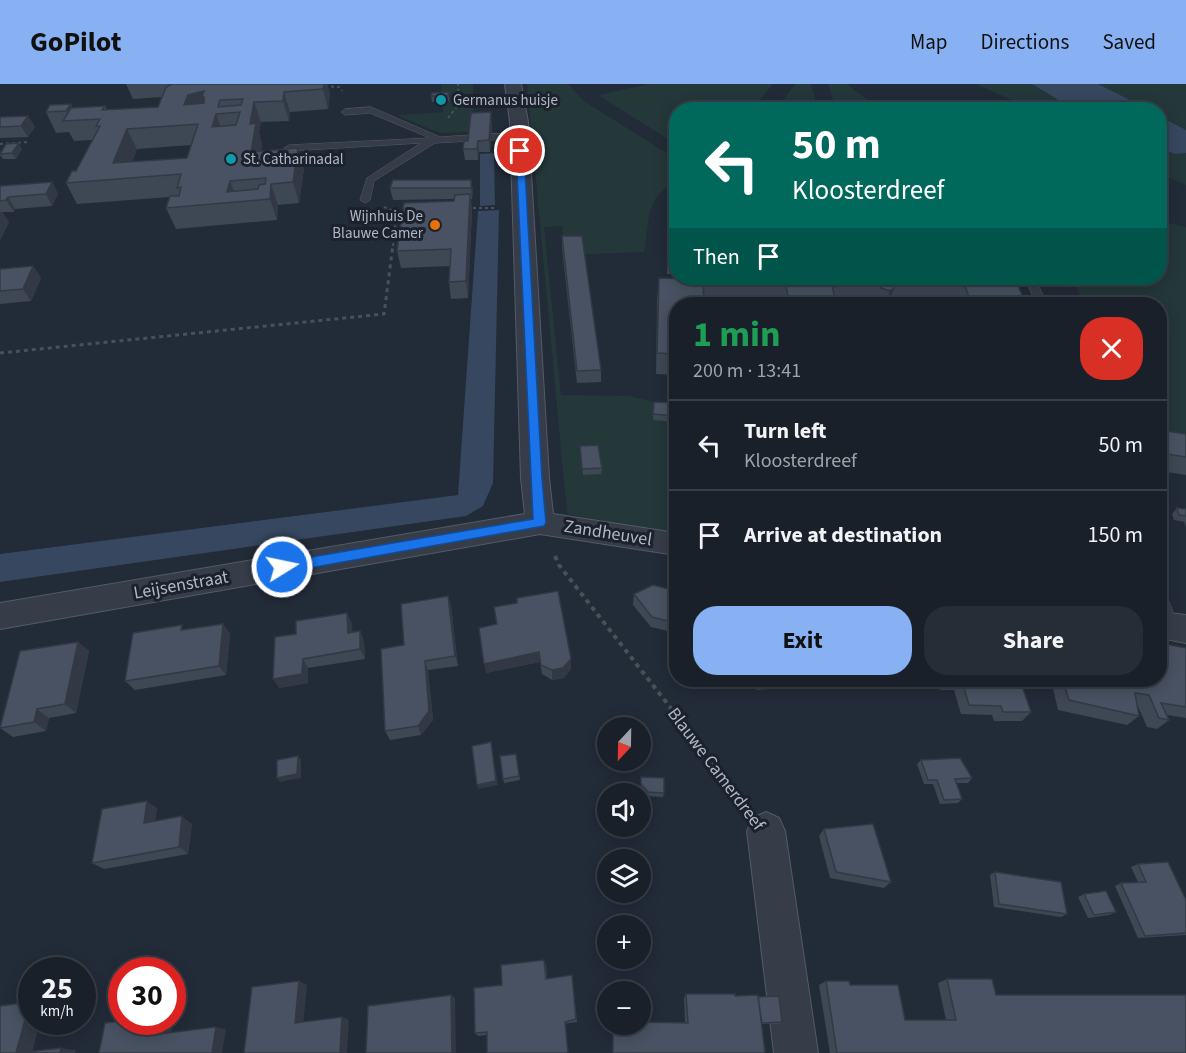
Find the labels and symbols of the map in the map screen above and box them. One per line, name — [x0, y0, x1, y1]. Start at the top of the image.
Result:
place label: Germanus huisje — [453, 90, 558, 111]
marker: Germanus huisje — [434, 93, 448, 107]
pin — [494, 125, 545, 176]
place label: St. Catharinadal — [243, 149, 344, 170]
marker: St. Catharinadal — [224, 152, 238, 166]
place label: Wijnhuis De Blauwe Camer — [332, 206, 424, 244]
marker: Wijnhuis De Blauwe Camer — [428, 218, 442, 232]
street label: Zandheuvel — [562, 514, 654, 552]
position arrow — [250, 535, 314, 599]
street label: Leijsenstraat — [132, 564, 230, 606]
street label: Blauwe Camerdreef — [662, 702, 771, 836]
north arrow — [597, 717, 651, 771]
speed limit sign: 30 — [108, 957, 186, 1035]

